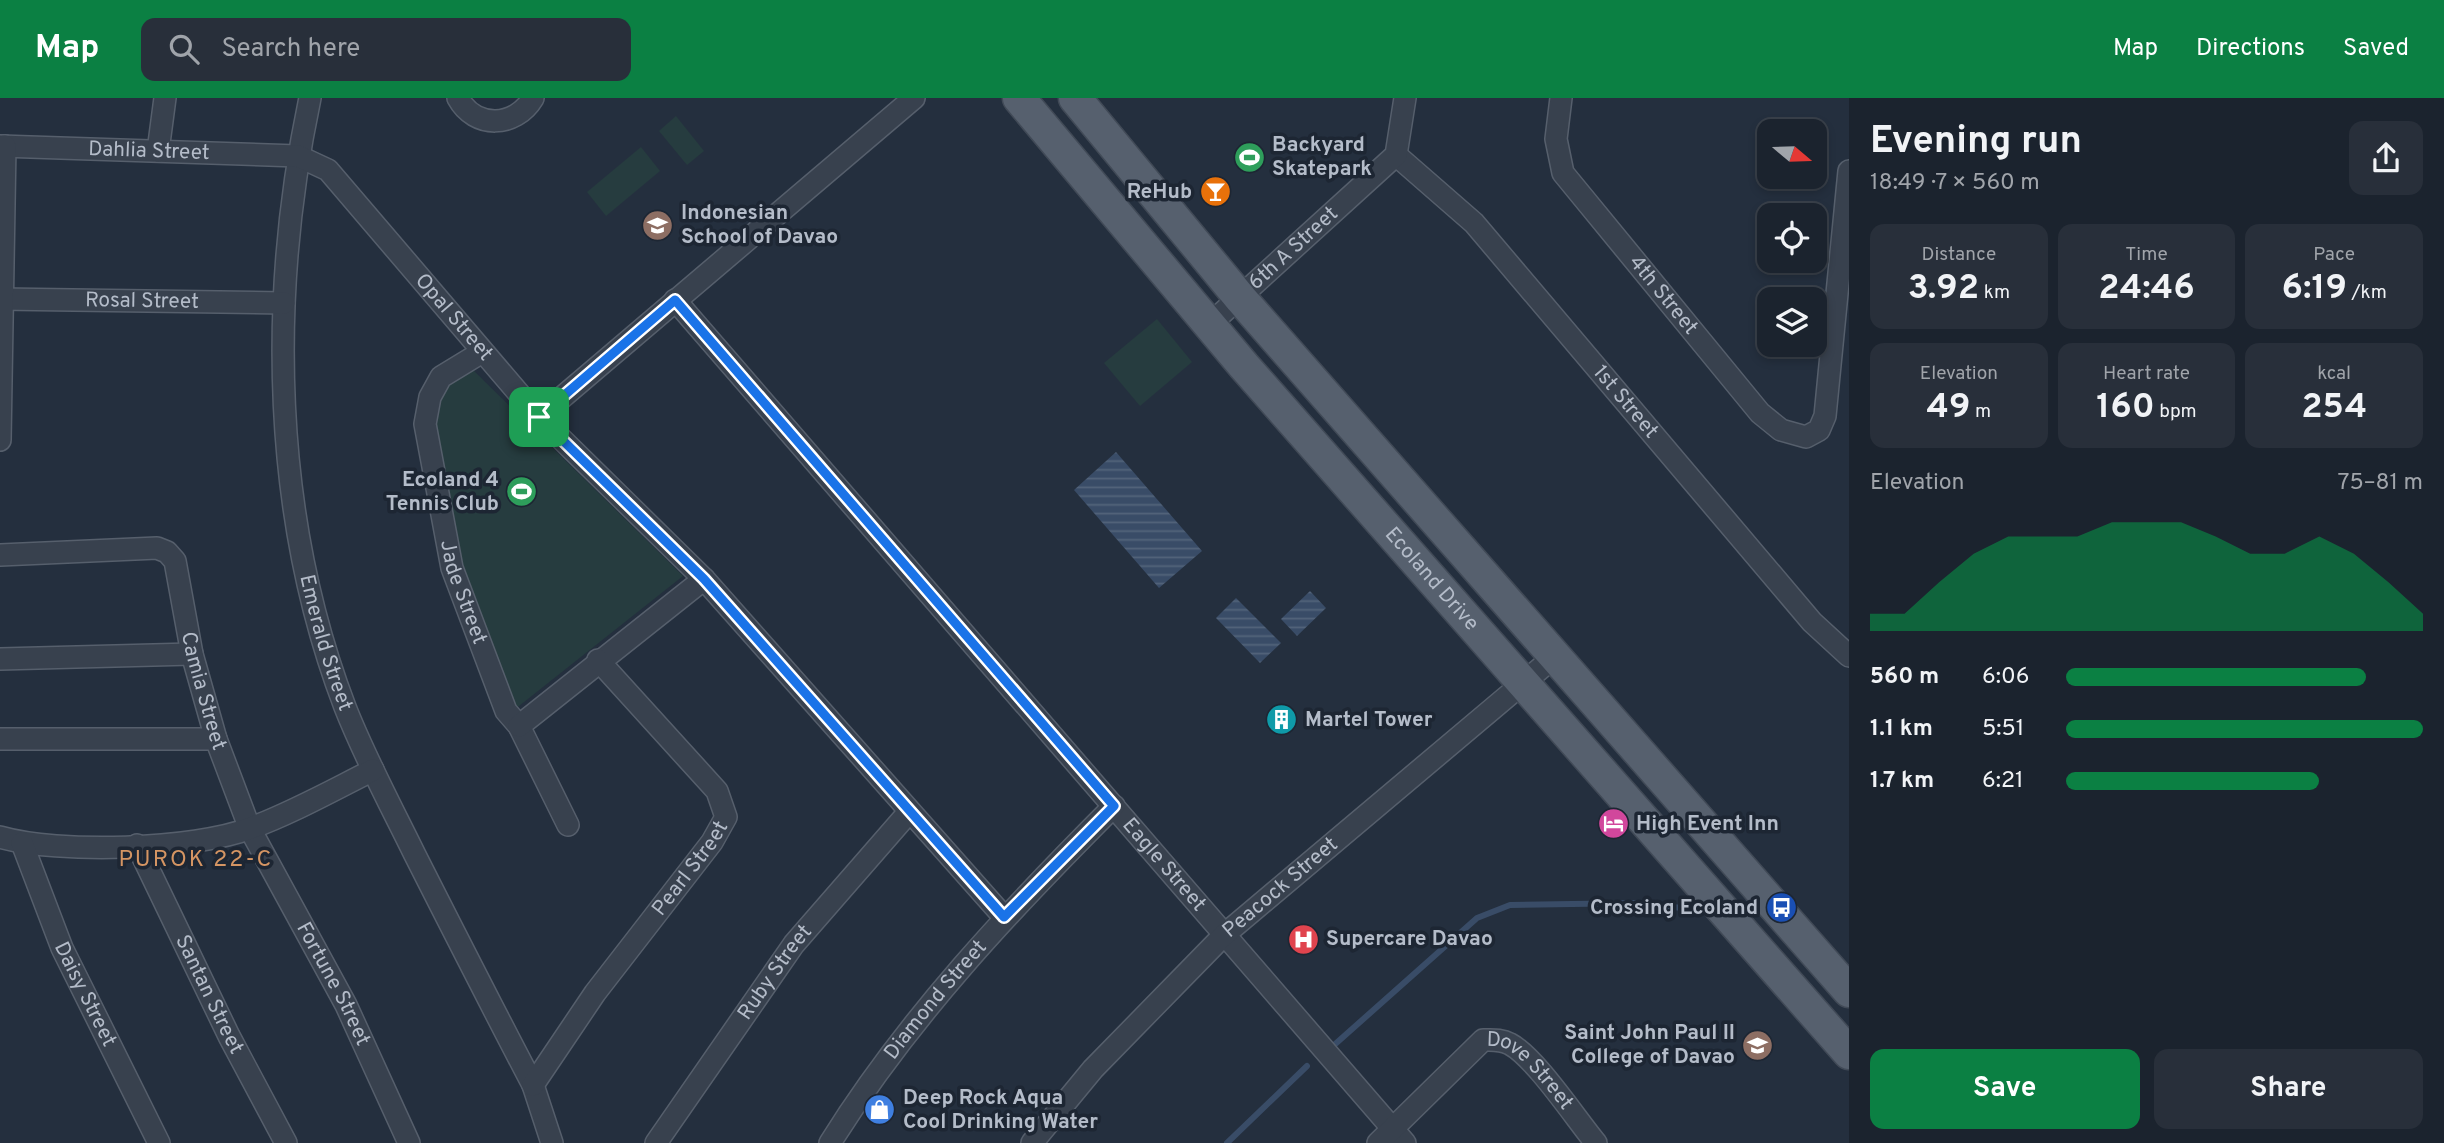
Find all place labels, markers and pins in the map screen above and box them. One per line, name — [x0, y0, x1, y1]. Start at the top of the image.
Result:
place label: Backyard Skatepark — [1272, 132, 1372, 183]
sports icon: Backyard Skatepark — [1232, 140, 1266, 174]
bar icon: ReHub — [1198, 175, 1232, 209]
place label: ReHub — [1127, 179, 1192, 206]
place label: Indonesian School of Davao — [681, 200, 838, 251]
school or university icon: Indonesian School of Davao — [641, 208, 675, 242]
pin — [509, 387, 569, 447]
place label: Ecoland 4 Tennis Club — [386, 467, 499, 518]
sports icon: Ecoland 4 Tennis Club — [505, 475, 539, 509]
building icon: Martel Tower — [1265, 703, 1299, 737]
place label: Martel Tower — [1305, 707, 1433, 734]
hotel icon: High Event Inn — [1596, 807, 1630, 841]
place label: High Event Inn — [1636, 811, 1779, 838]
bus stop icon: Crossing Ecoland — [1764, 891, 1798, 925]
place label: Crossing Ecoland — [1590, 895, 1758, 922]
hospital icon: Supercare Davao — [1286, 922, 1320, 956]
place label: Supercare Davao — [1326, 926, 1493, 953]
place label: Saint John Paul II College of Davao — [1564, 1020, 1735, 1071]
school or university icon: Saint John Paul II College of Davao — [1741, 1028, 1775, 1062]
place label: Deep Rock Aqua Cool Drinking Water — [903, 1085, 1098, 1136]
shop icon: Deep Rock Aqua Cool Drinking Water — [863, 1093, 897, 1127]

